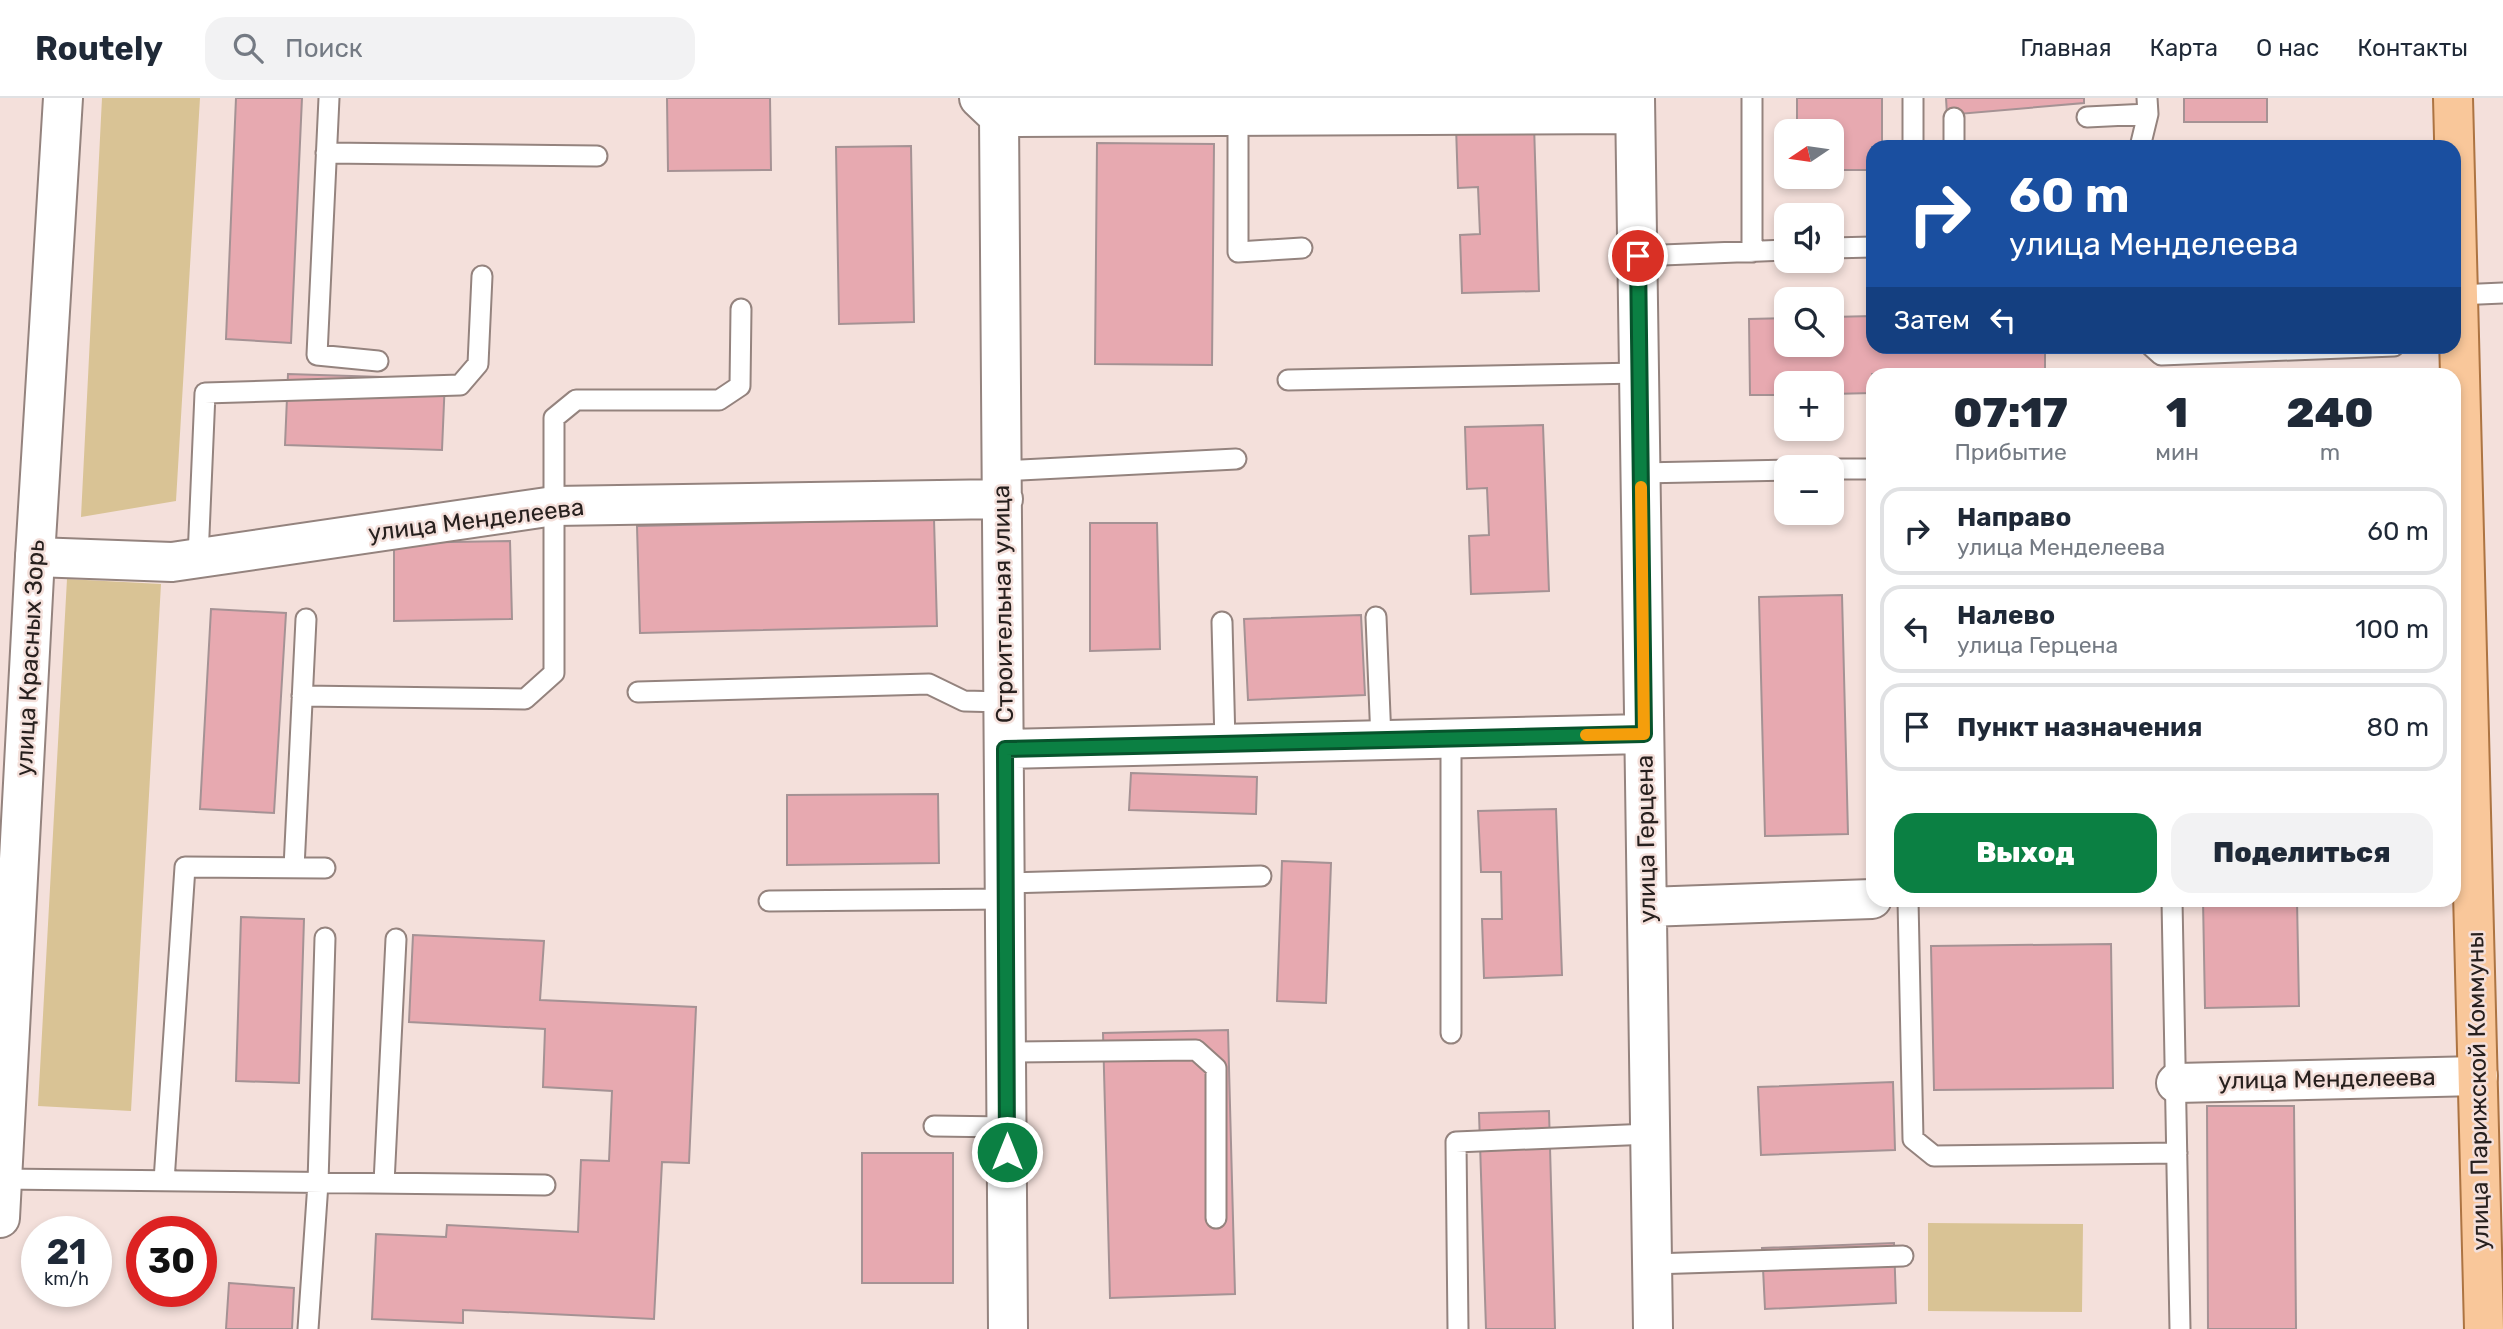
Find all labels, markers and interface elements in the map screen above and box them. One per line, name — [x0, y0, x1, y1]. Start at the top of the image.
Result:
search box — [205, 17, 695, 80]
text: Routely — [35, 29, 163, 68]
icon: search — [229, 29, 267, 67]
text: Поиск — [285, 33, 363, 64]
text: Главная — [2020, 34, 2112, 62]
text: Карта — [2150, 34, 2218, 62]
text: О нас — [2256, 34, 2319, 62]
text: Контакты — [2357, 34, 2468, 62]
north arrow — [1774, 119, 1844, 189]
map controls — [1774, 119, 1844, 525]
text: 60 m — [2009, 166, 2130, 224]
icon: right — [1894, 168, 1985, 259]
button: sound — [1774, 203, 1844, 273]
text: улица Менделеева — [2009, 225, 2299, 263]
pin — [1608, 226, 1668, 286]
icon: arrive — [1619, 237, 1657, 275]
button: search — [1774, 287, 1844, 357]
icon: left — [1984, 301, 2022, 339]
text: Затем — [1894, 305, 1970, 336]
button: + — [1774, 371, 1844, 441]
text: 07:17 — [1953, 388, 2068, 438]
text: 1 — [2166, 388, 2188, 438]
text: 240 — [2286, 388, 2374, 438]
text: Прибытие — [1954, 438, 2067, 466]
text: мин — [2155, 438, 2199, 466]
text: m — [2320, 438, 2340, 466]
button: − — [1774, 455, 1844, 525]
street label: Строительная улица — [987, 485, 1019, 723]
street label: улица Менделеева — [366, 493, 586, 547]
text: Направо — [1957, 502, 2071, 533]
icon: right — [1898, 512, 1936, 550]
text: 60 m — [2367, 516, 2429, 547]
text: улица Менделеева — [1957, 533, 2165, 561]
street label: улица Красных Зорь — [10, 539, 50, 777]
text: Налево — [1957, 600, 2055, 631]
icon: left — [1898, 610, 1936, 648]
text: 100 m — [2355, 614, 2429, 645]
text: улица Герцена — [1957, 631, 2118, 659]
icon: arrive — [1898, 708, 1936, 746]
text: Пункт назначения — [1957, 712, 2202, 743]
text: 80 m — [2366, 712, 2429, 743]
street label: улица Герцена — [1631, 755, 1661, 923]
button: Выход — [1894, 813, 2157, 893]
button: Поделиться — [2171, 813, 2433, 893]
street label: улица Парижской Коммуны — [2461, 931, 2495, 1251]
street label: улица Менделеева — [2218, 1063, 2436, 1095]
position arrow — [970, 1115, 1044, 1189]
speed limit sign: 30 — [126, 1216, 217, 1307]
text: 21 — [46, 1231, 87, 1273]
text: km/h — [44, 1268, 89, 1290]

